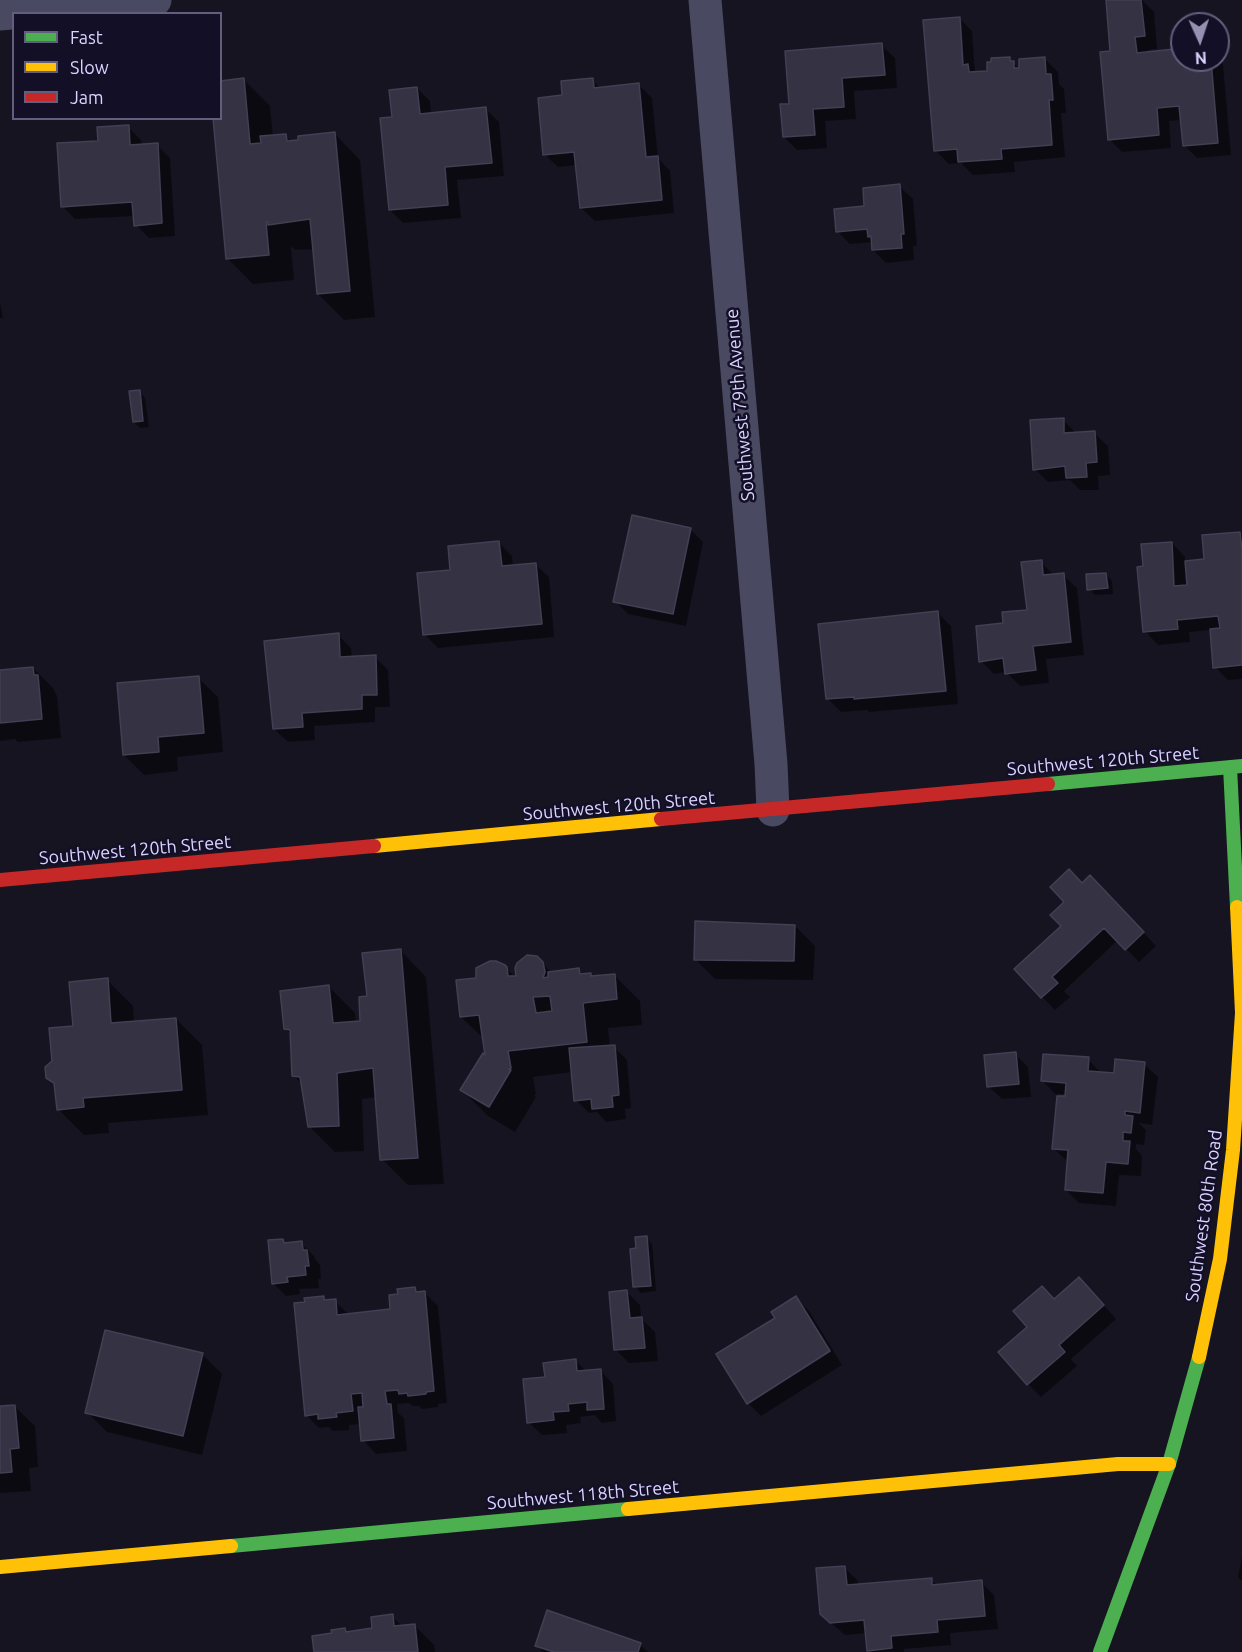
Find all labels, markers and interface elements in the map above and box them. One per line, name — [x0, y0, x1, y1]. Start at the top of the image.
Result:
legend — [12, 12, 222, 120]
north arrow — [1170, 12, 1230, 72]
text: Fast — [70, 27, 103, 47]
text: N — [1194, 49, 1207, 67]
text: Slow — [70, 57, 109, 77]
text: Jam — [70, 87, 104, 107]
street label: Southwest 79th Avenue — [721, 308, 759, 502]
street label: Southwest 120th Street — [1006, 742, 1200, 780]
street label: Southwest 120th Street — [522, 787, 716, 825]
street label: Southwest 120th Street — [38, 831, 232, 869]
street label: Southwest 80th Road — [1181, 1128, 1227, 1304]
street label: Southwest 118th Street — [486, 1476, 680, 1514]

